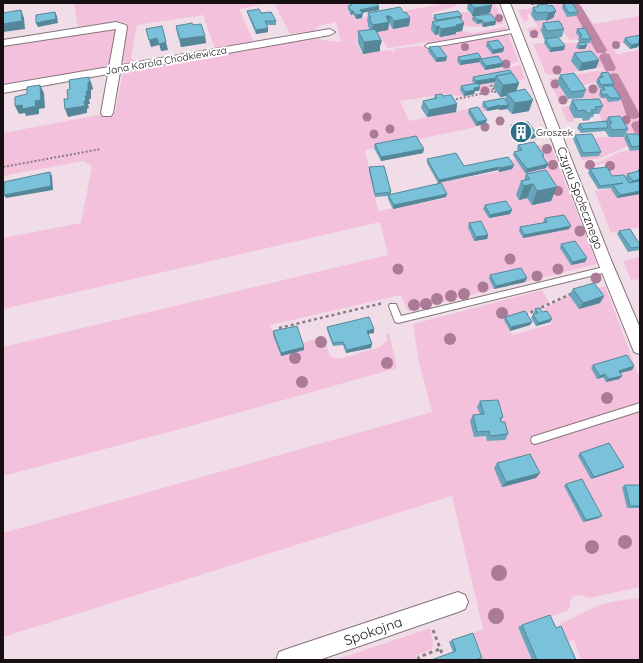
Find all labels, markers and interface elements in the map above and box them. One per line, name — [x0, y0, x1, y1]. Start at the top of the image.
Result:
street label: Jana Karola Chodkiewicza — [104, 43, 228, 78]
building icon: Groszek — [508, 119, 534, 145]
place label: Groszek — [536, 126, 573, 139]
street label: Czynu Społecznego — [554, 145, 607, 251]
street label: Spokojna — [341, 613, 405, 649]

